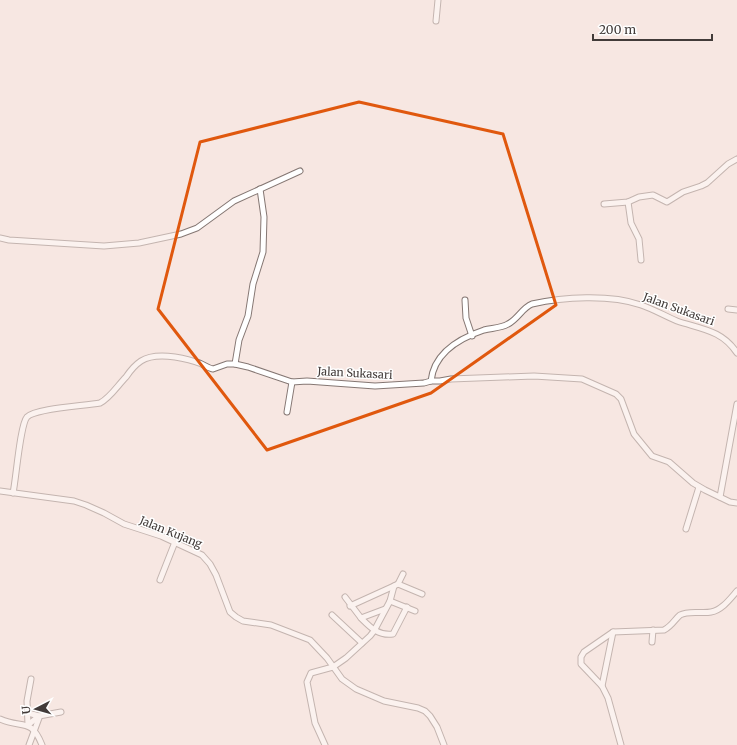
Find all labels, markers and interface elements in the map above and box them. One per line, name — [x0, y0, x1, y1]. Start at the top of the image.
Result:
scale bar — [593, 16, 712, 42]
text: 200 m — [599, 22, 636, 37]
street label: Jalan Sukasari — [640, 289, 717, 329]
street label: Jalan Sukasari — [316, 364, 393, 382]
street label: Jalan Kujang — [137, 513, 205, 551]
north arrow — [16, 689, 56, 729]
text: U — [19, 704, 33, 715]

